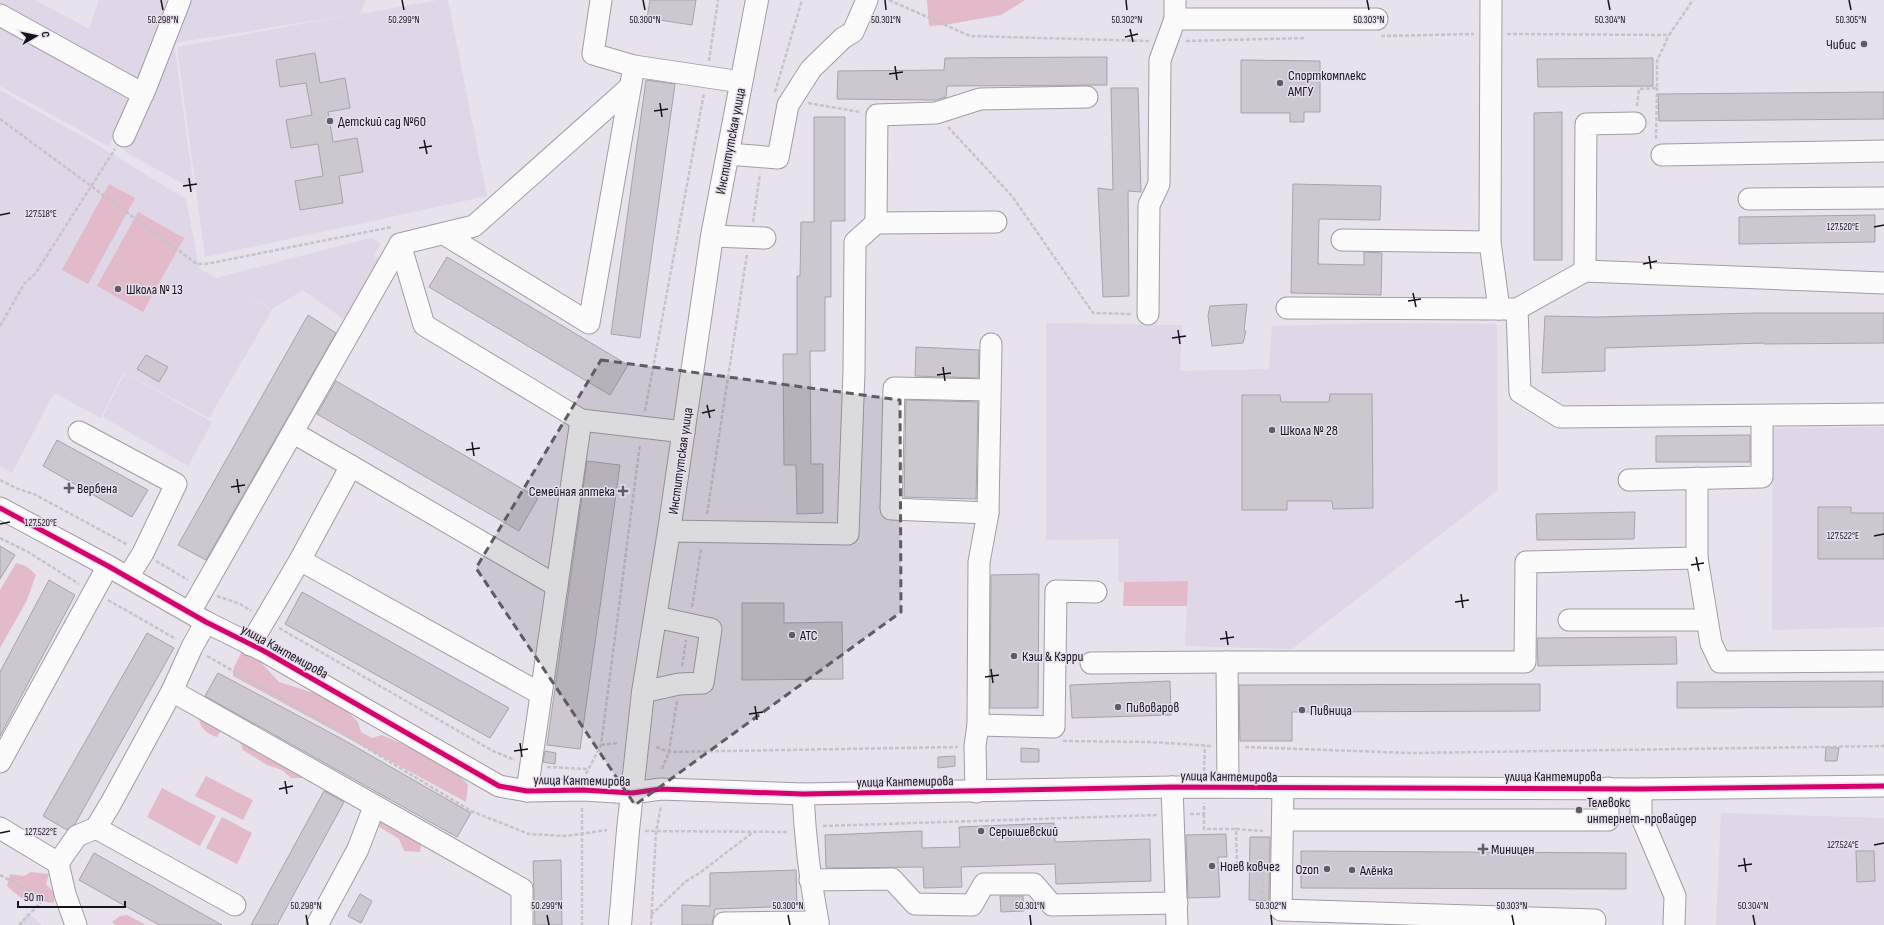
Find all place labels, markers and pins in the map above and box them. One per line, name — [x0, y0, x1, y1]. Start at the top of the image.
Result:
place label: Чибис — [1826, 36, 1856, 53]
marker: Чибис — [1859, 39, 1869, 49]
place label: Спорткомплекс АМГУ — [1287, 67, 1366, 100]
marker: Спорткомплекс АМГУ — [1275, 78, 1285, 88]
place label: Детский сад №60 — [338, 113, 426, 130]
marker: Детский сад №60 — [325, 116, 335, 126]
place label: Школа № 13 — [126, 281, 183, 298]
marker: Школа № 13 — [113, 284, 123, 294]
place label: Школа № 28 — [1280, 422, 1338, 439]
marker: Школа № 28 — [1267, 425, 1277, 435]
place label: Вербена — [77, 480, 117, 497]
marker: Вербена — [64, 483, 74, 493]
place label: Семейная аптека — [529, 483, 615, 500]
marker: Семейная аптека — [618, 486, 628, 496]
place label: АТС — [799, 627, 818, 644]
marker: АТС — [787, 630, 797, 640]
place label: Кэш & Кэрри — [1022, 648, 1084, 665]
marker: Кэш & Кэрри — [1009, 651, 1019, 661]
place label: Пивоваров — [1126, 699, 1179, 716]
marker: Пивоваров — [1113, 702, 1123, 712]
place label: Пивница — [1310, 702, 1352, 719]
marker: Пивница — [1297, 705, 1307, 715]
place label: Телевокс интернет-провайдер — [1587, 794, 1697, 827]
marker: Телевокс интернет-провайдер — [1574, 805, 1584, 815]
place label: Серышевский — [989, 823, 1058, 840]
marker: Серышевский — [976, 826, 986, 836]
place label: Миницен — [1491, 841, 1534, 858]
marker: Миницен — [1478, 844, 1488, 854]
place label: Ноев ковчег — [1220, 858, 1280, 875]
marker: Ноев ковчег — [1207, 861, 1217, 871]
place label: Ozon — [1295, 861, 1319, 878]
place label: Алёнка — [1359, 862, 1393, 879]
marker: Ozon — [1322, 864, 1332, 874]
marker: Алёнка — [1347, 865, 1357, 875]

